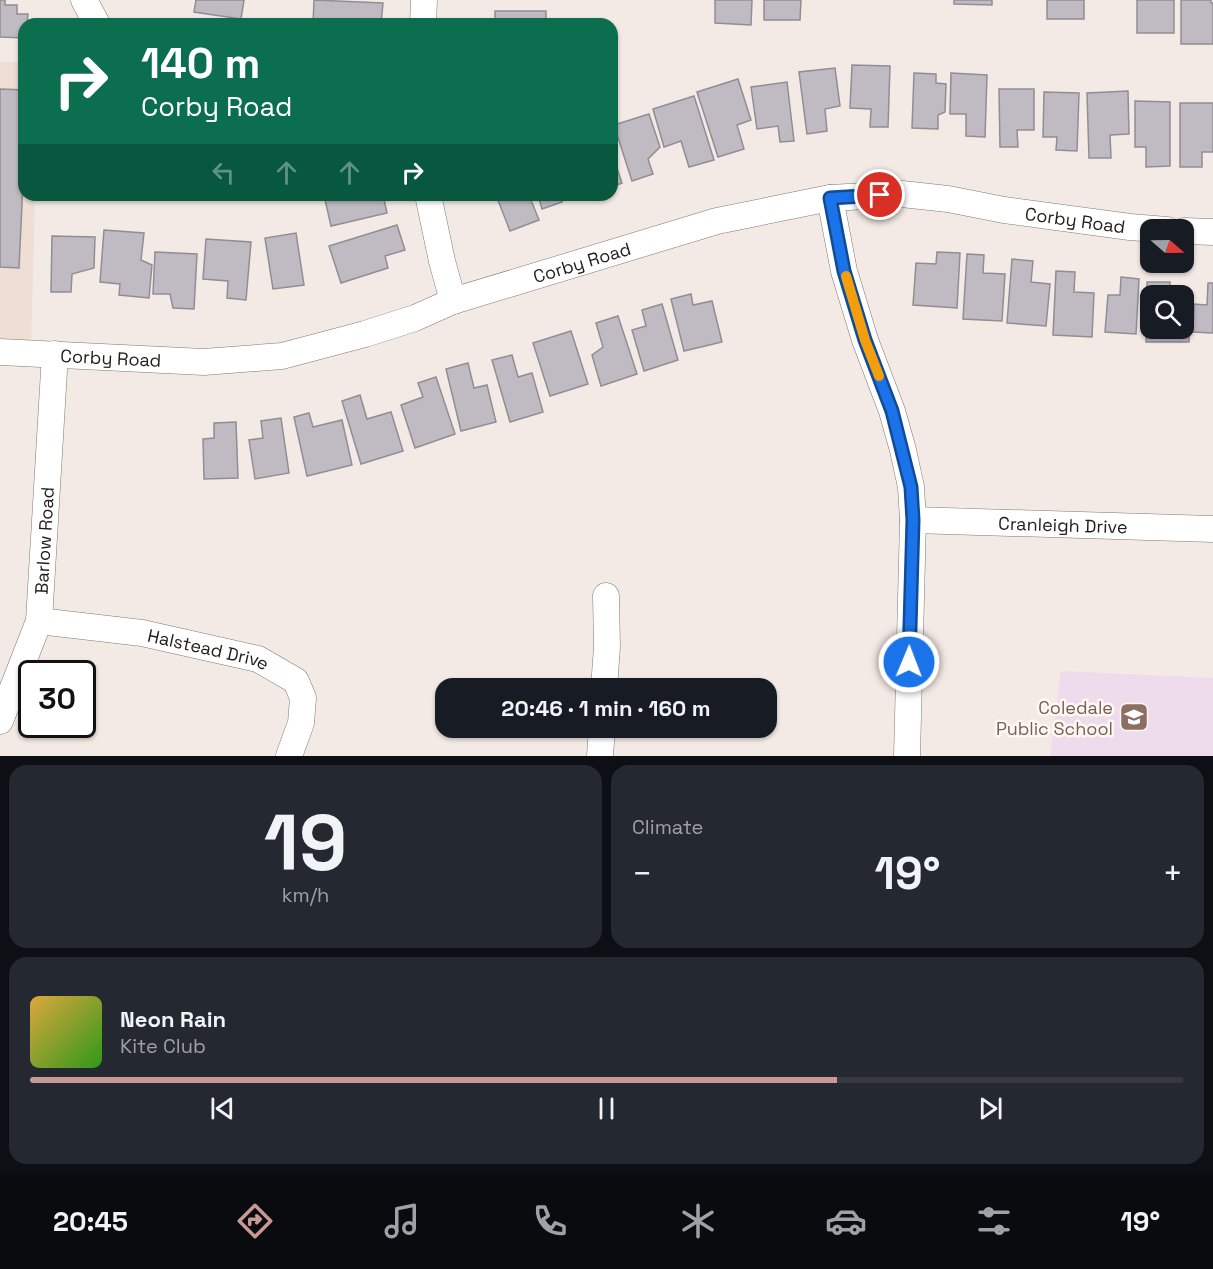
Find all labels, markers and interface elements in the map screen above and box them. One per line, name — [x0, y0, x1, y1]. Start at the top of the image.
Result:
text: 140 m — [141, 37, 260, 90]
icon: right — [42, 42, 120, 120]
text: Corby Road — [141, 89, 292, 124]
icon: left — [207, 156, 240, 189]
icon: ahead — [270, 156, 303, 189]
icon: ahead — [333, 156, 366, 189]
icon: right — [396, 156, 429, 189]
pin — [854, 169, 905, 220]
icon: arrive — [863, 178, 896, 211]
street label: Corby Road — [1024, 201, 1127, 238]
north arrow — [1140, 219, 1194, 273]
map controls — [1140, 219, 1194, 339]
street label: Corby Road — [530, 236, 633, 288]
button: search — [1140, 285, 1194, 339]
street label: Corby Road — [60, 343, 162, 371]
street label: Barlow Road — [29, 486, 59, 595]
street label: Cranleigh Drive — [998, 511, 1128, 538]
street label: Halstead Drive — [146, 623, 274, 675]
position arrow — [877, 630, 941, 694]
speed limit sign: 30 — [18, 660, 96, 738]
text: 20:46 · 1 min · 160 m — [501, 694, 711, 722]
place label: Coledale Public School — [996, 696, 1113, 740]
school or university icon: Coledale Public School — [1118, 701, 1150, 733]
text: 19 — [264, 793, 347, 893]
text: Climate — [632, 814, 703, 840]
text: 19° — [875, 845, 940, 902]
text: − — [632, 853, 652, 895]
text: + — [1163, 853, 1183, 895]
text: km/h — [282, 882, 329, 908]
text: Neon Rain — [120, 1005, 226, 1033]
text: Kite Club — [120, 1033, 206, 1059]
icon: previous — [206, 1092, 239, 1125]
icon: pause — [590, 1092, 623, 1125]
icon: next — [974, 1092, 1007, 1125]
icon: directions — [234, 1200, 276, 1242]
icon: music — [381, 1200, 423, 1242]
icon: phone — [529, 1200, 571, 1242]
icon: climate — [677, 1200, 719, 1242]
icon: car — [825, 1200, 867, 1242]
icon: filters — [973, 1200, 1015, 1242]
text: 20:45 — [53, 1204, 128, 1239]
text: 19° — [1121, 1204, 1160, 1239]

